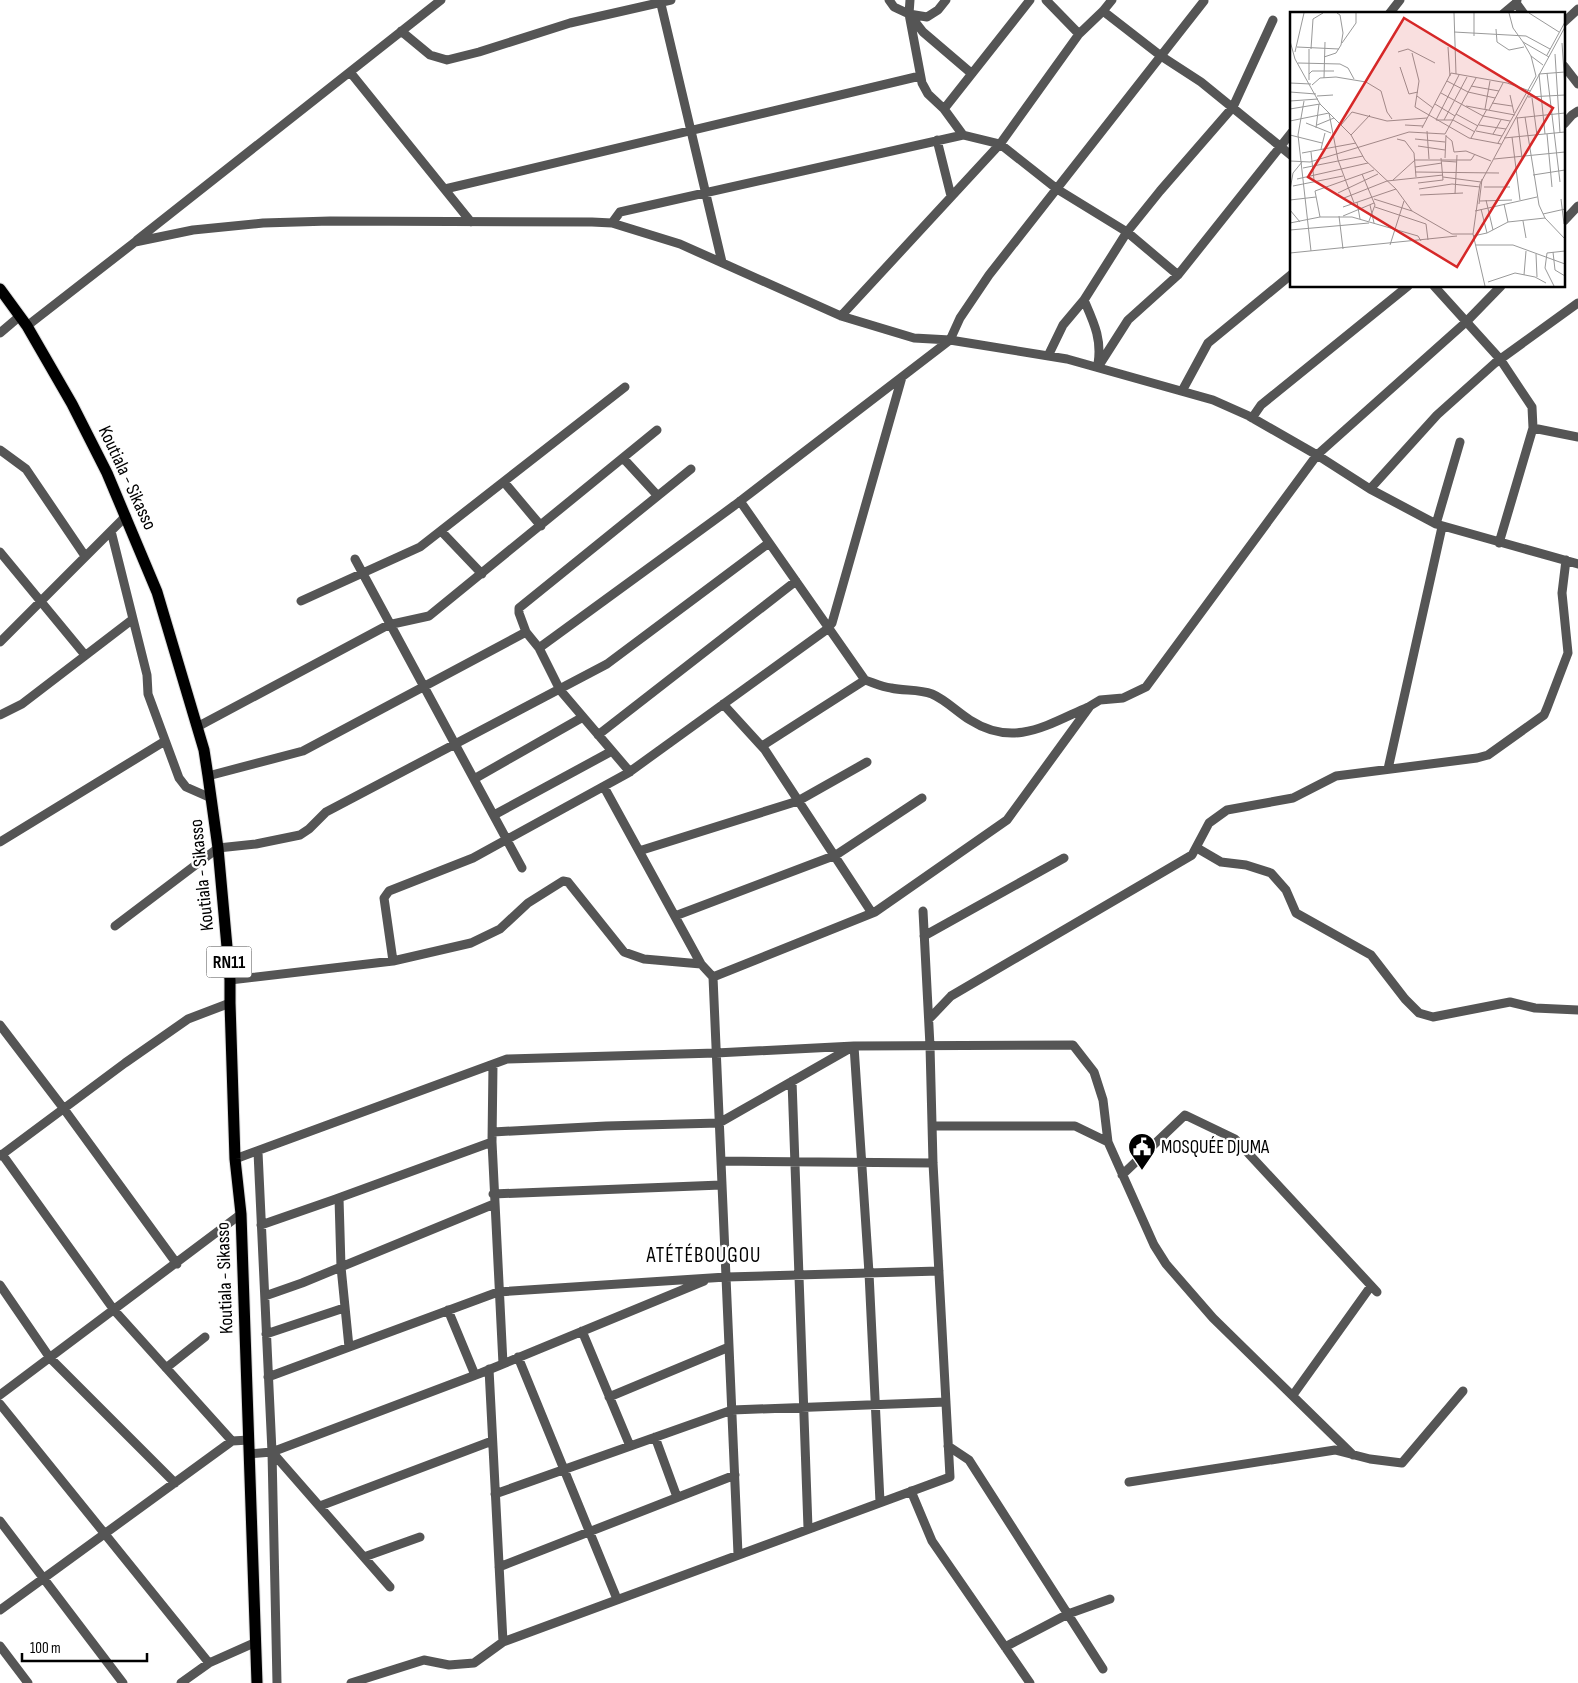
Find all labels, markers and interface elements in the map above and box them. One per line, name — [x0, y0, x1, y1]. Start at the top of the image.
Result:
inset map — [1290, 12, 1566, 288]
street label: Koutiala - Sikasso — [93, 422, 161, 534]
street label: Koutiala - Sikasso — [185, 818, 219, 932]
road number: RN11 — [206, 946, 252, 978]
public building icon: MOSQUÉE DJUMA — [1127, 1132, 1157, 1171]
place label: MOSQUÉE DJUMA — [1161, 1136, 1270, 1159]
street label: Koutiala - Sikasso — [212, 1222, 238, 1334]
district label: ATÉTÉBOUGOU — [646, 1243, 761, 1268]
scale bar — [22, 1630, 148, 1662]
text: 100 m — [30, 1639, 61, 1658]

